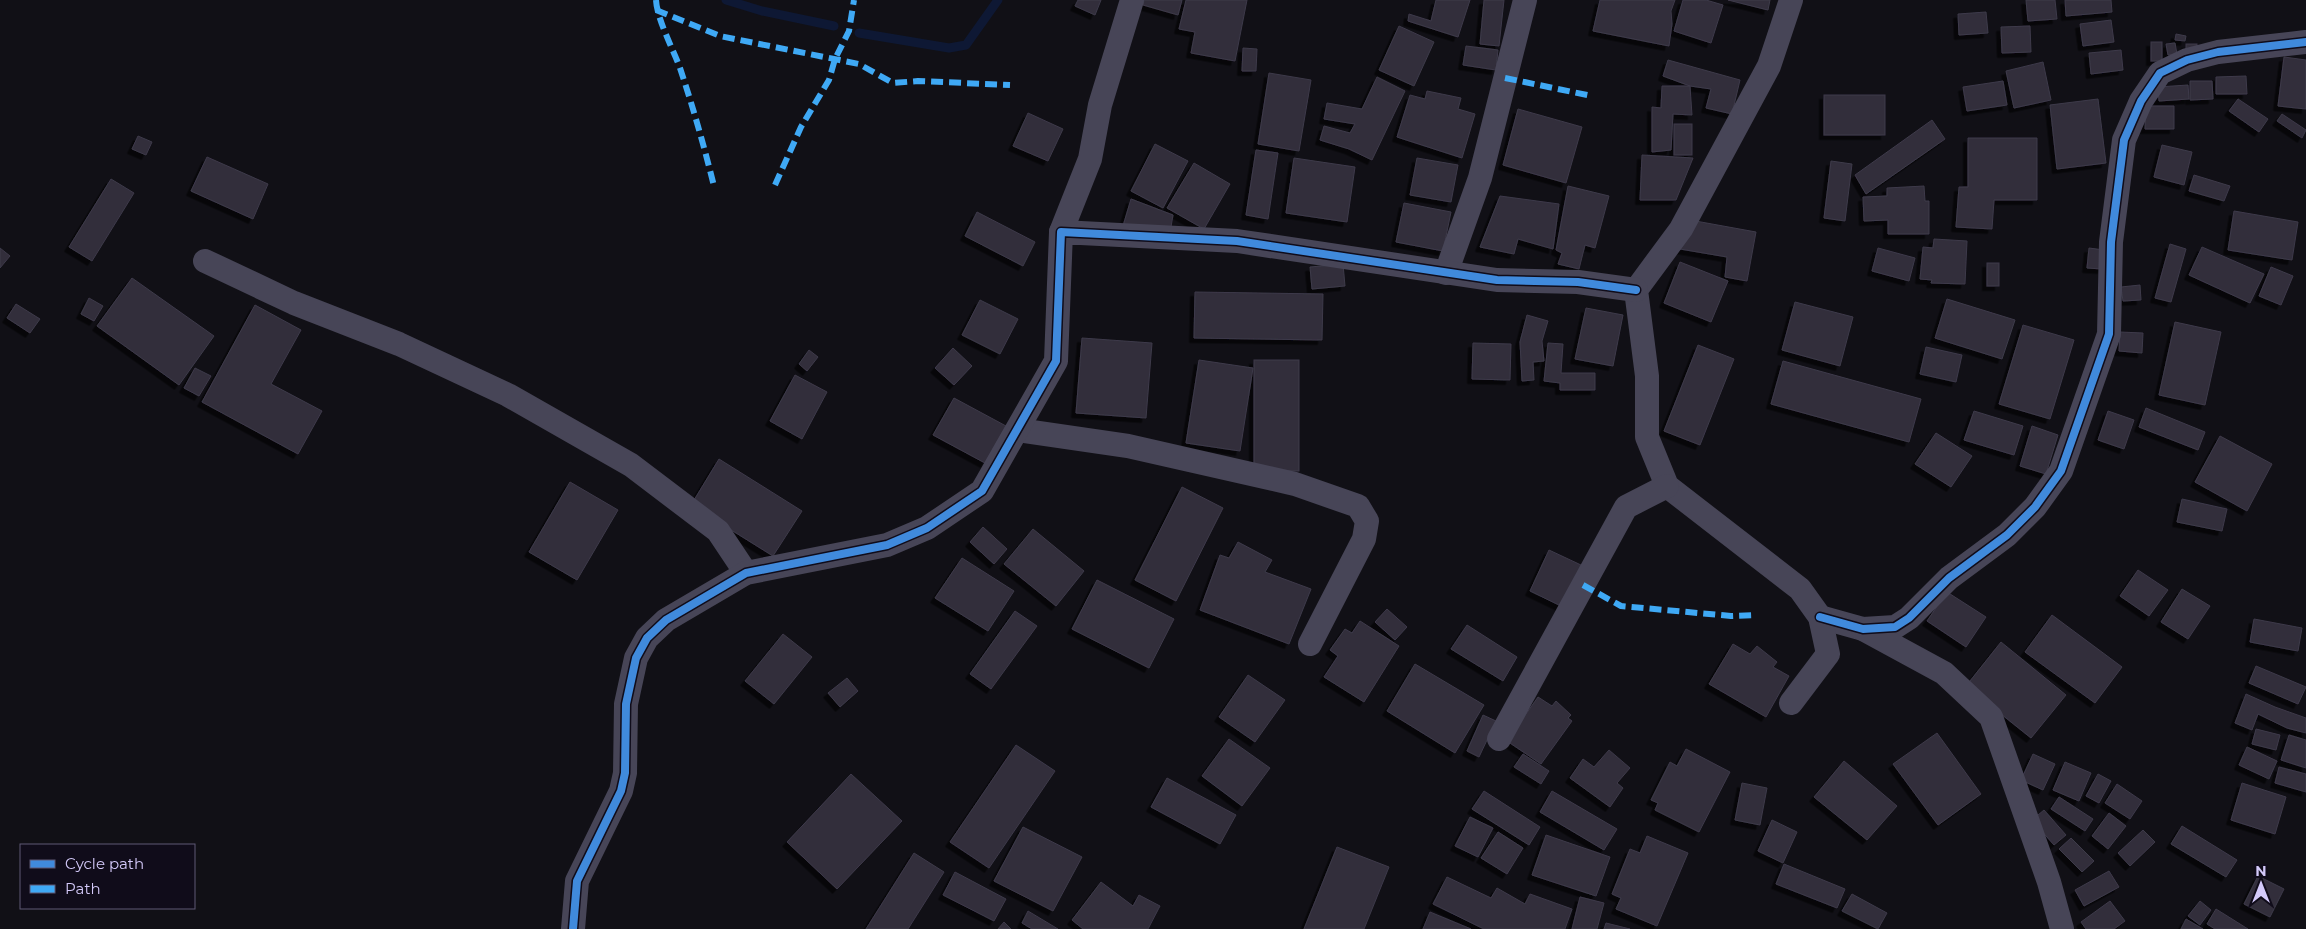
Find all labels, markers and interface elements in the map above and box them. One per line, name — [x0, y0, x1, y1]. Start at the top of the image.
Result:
legend — [20, 844, 195, 909]
text: Cycle path — [65, 854, 144, 873]
north arrow — [2236, 859, 2286, 909]
text: N — [2255, 862, 2267, 880]
text: Path — [65, 879, 101, 898]

